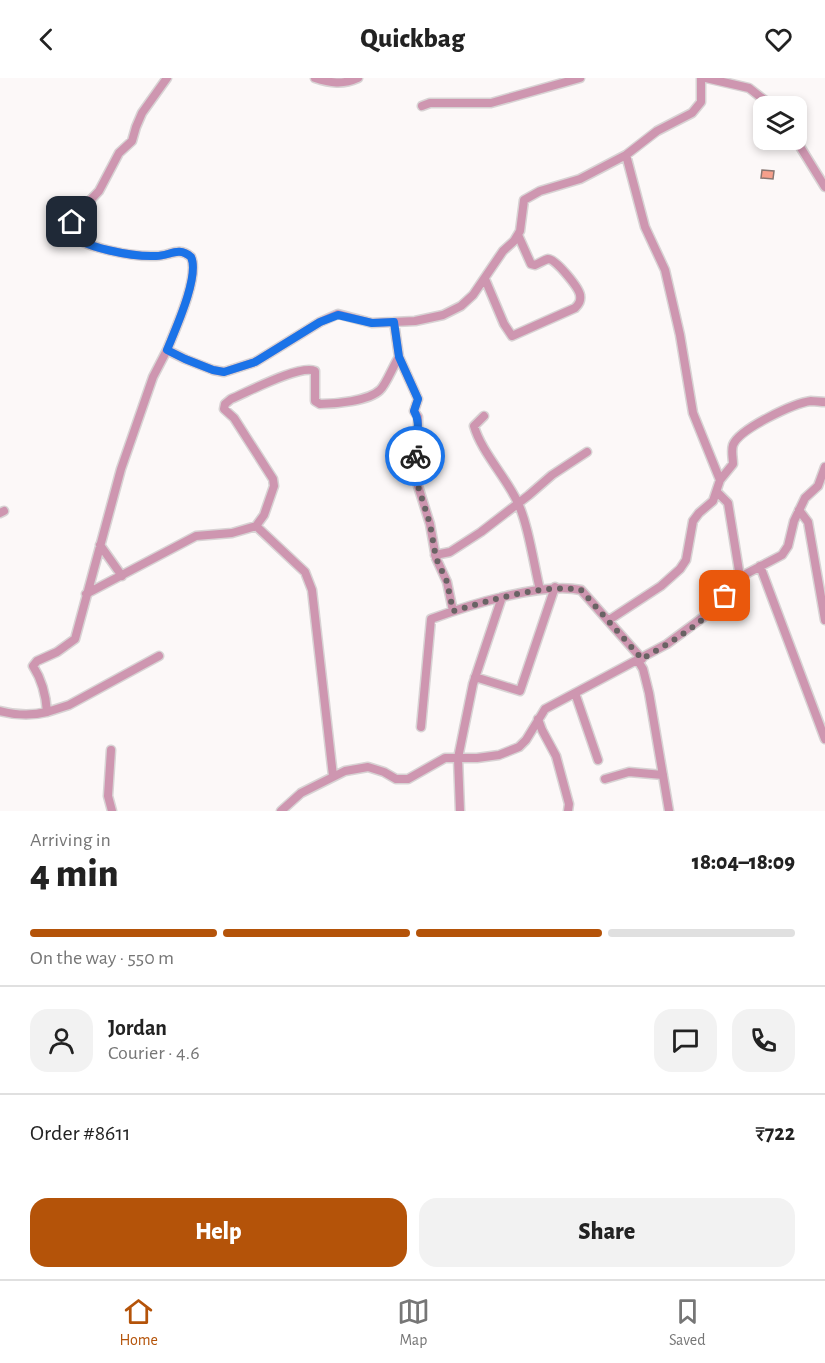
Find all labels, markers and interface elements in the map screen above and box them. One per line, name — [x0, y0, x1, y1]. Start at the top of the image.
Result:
icon: back — [30, 23, 63, 56]
icon: heart — [762, 23, 795, 56]
text: Quickbag — [360, 25, 465, 52]
map controls — [753, 96, 807, 150]
button: layers — [753, 96, 807, 150]
pin — [46, 196, 97, 247]
icon: home — [55, 205, 88, 238]
courier — [385, 426, 445, 486]
icon: bike — [399, 440, 432, 473]
pin — [699, 570, 750, 621]
icon: bag — [708, 579, 741, 612]
text: Arriving in — [30, 830, 111, 850]
text: 18:04–18:09 — [692, 851, 795, 873]
text: 4 min — [30, 855, 119, 894]
text: On the way · 550 m — [30, 948, 174, 968]
button: person — [30, 1009, 93, 1072]
button: chat — [654, 1009, 717, 1072]
button: phone — [732, 1009, 795, 1072]
text: Jordan — [108, 1017, 167, 1039]
text: Courier · 4.6 — [108, 1043, 200, 1063]
text: Order #8611 — [30, 1122, 131, 1144]
text: ₹722 — [756, 1122, 795, 1144]
button: Help — [30, 1198, 407, 1267]
button: Share — [419, 1198, 795, 1267]
tab: Home — [119, 1295, 158, 1350]
tab: Map — [397, 1295, 430, 1350]
tab: Saved — [669, 1295, 706, 1350]

